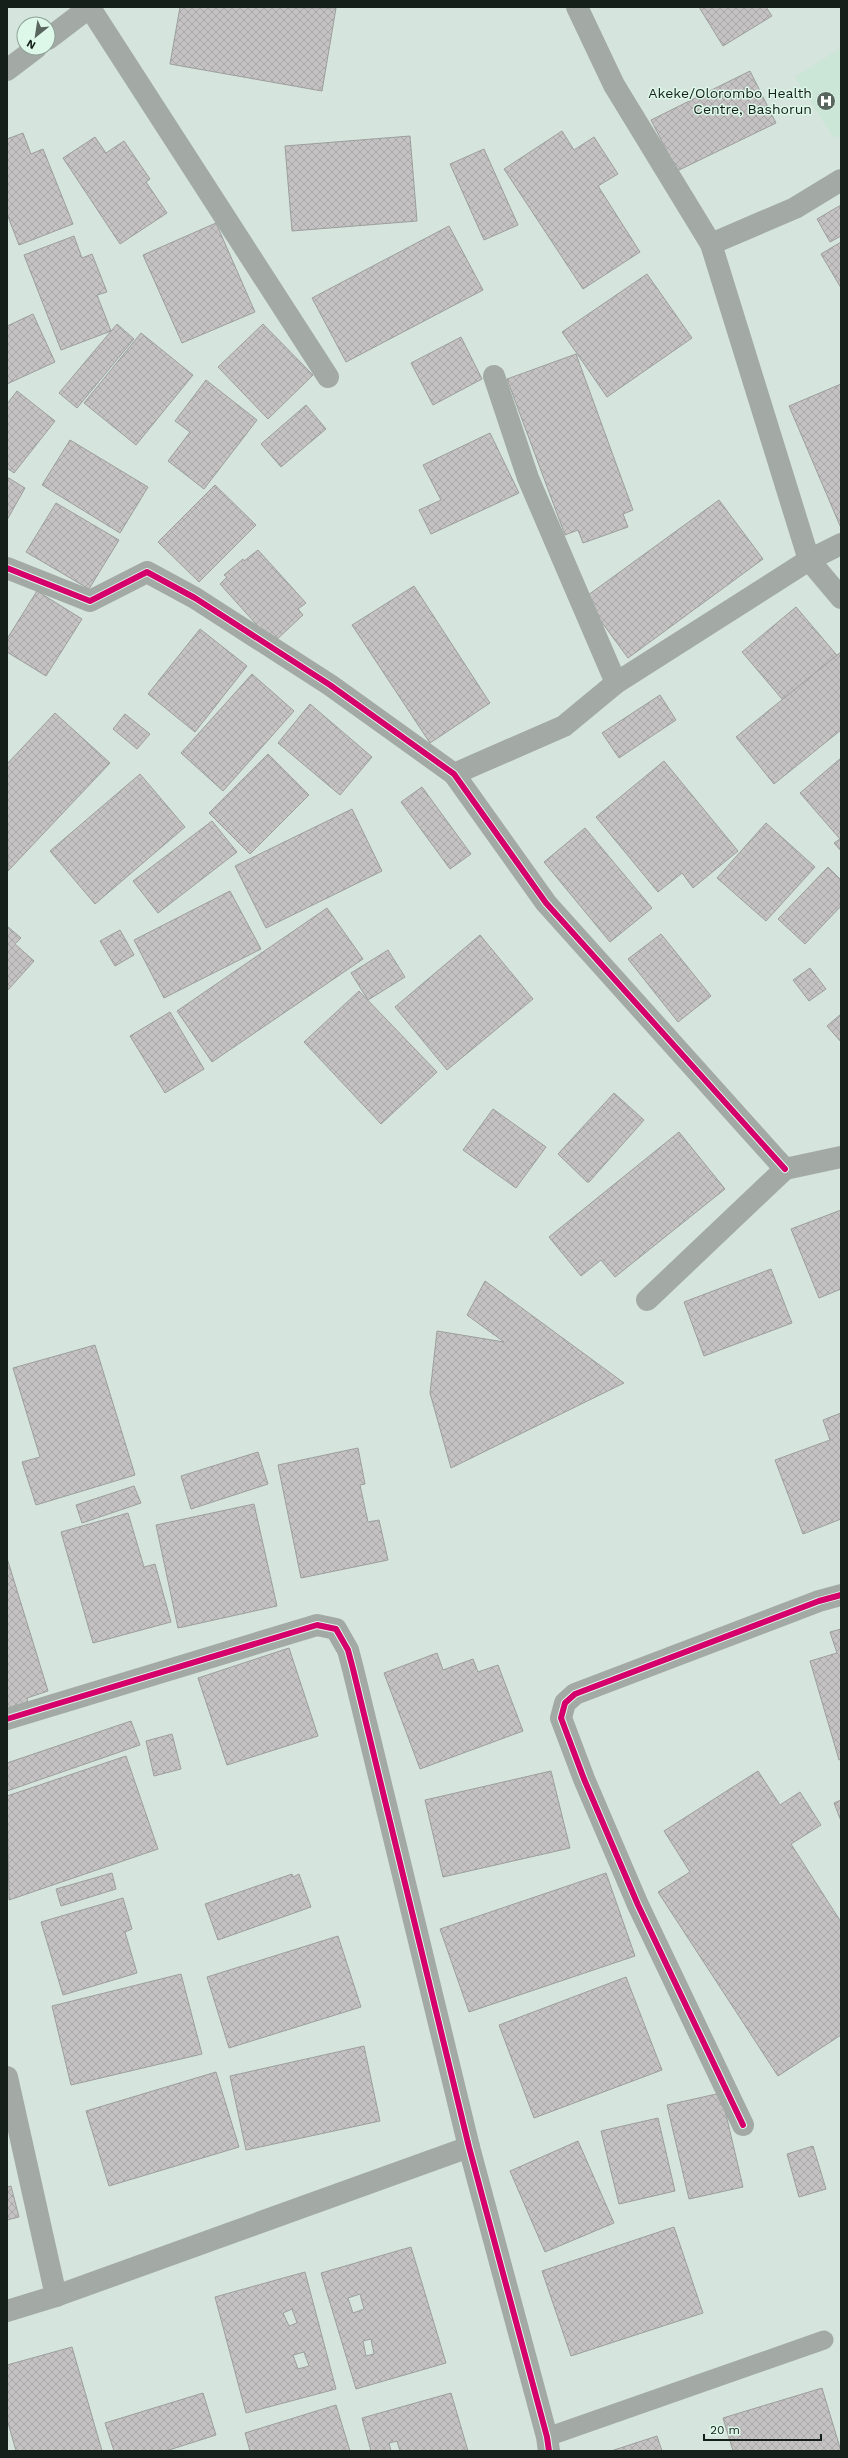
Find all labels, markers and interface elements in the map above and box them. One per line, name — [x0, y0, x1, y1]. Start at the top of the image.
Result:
north arrow — [16, 16, 56, 56]
text: N — [24, 37, 38, 52]
place label: Akeke/Olorombo Health Centre, Bashorun — [648, 85, 812, 117]
hospital icon: Akeke/Olorombo Health Centre, Bashorun — [815, 90, 837, 112]
scale bar — [704, 2416, 821, 2442]
text: 20 m — [710, 2423, 740, 2437]

